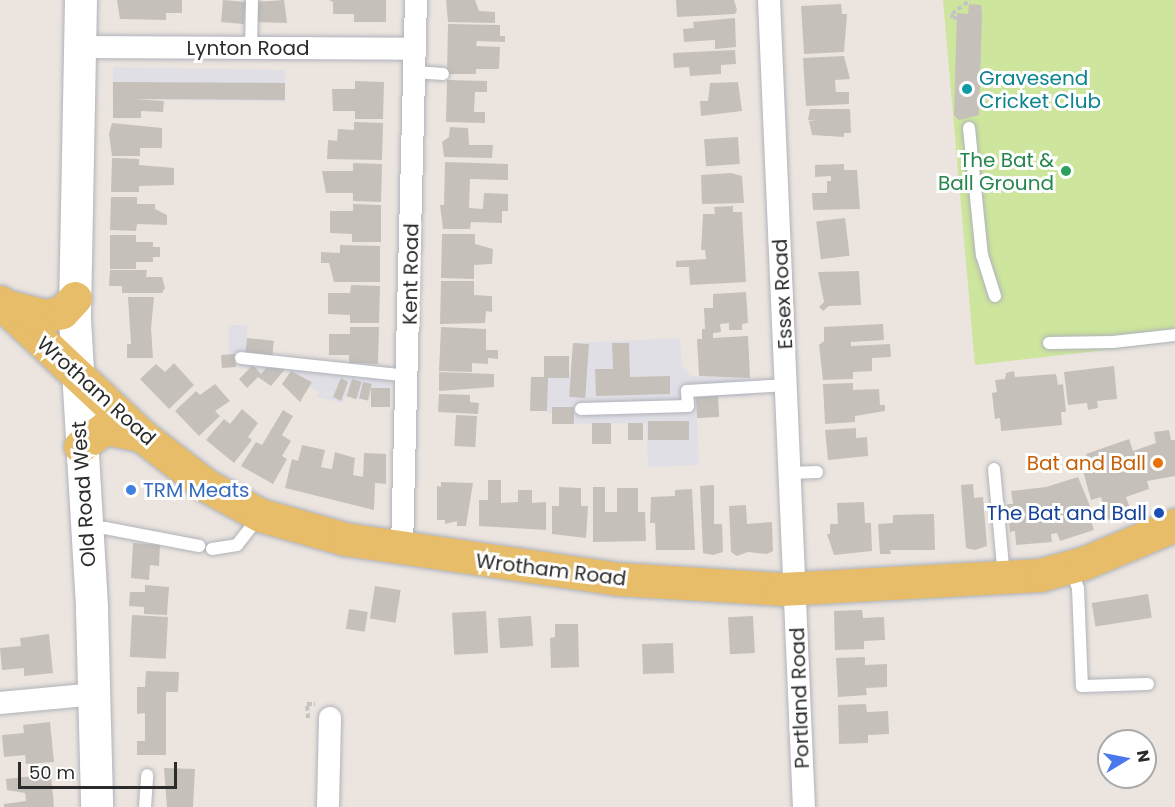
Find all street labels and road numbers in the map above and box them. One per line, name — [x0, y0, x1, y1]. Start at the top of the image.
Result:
street label: Lynton Road — [187, 36, 309, 60]
street label: Kent Road — [398, 223, 424, 325]
street label: Essex Road — [768, 238, 798, 350]
street label: Wrotham Road — [32, 331, 160, 451]
street label: Old Road West — [67, 420, 101, 568]
street label: Wrotham Road — [474, 549, 628, 591]
street label: Portland Road — [786, 627, 814, 769]

